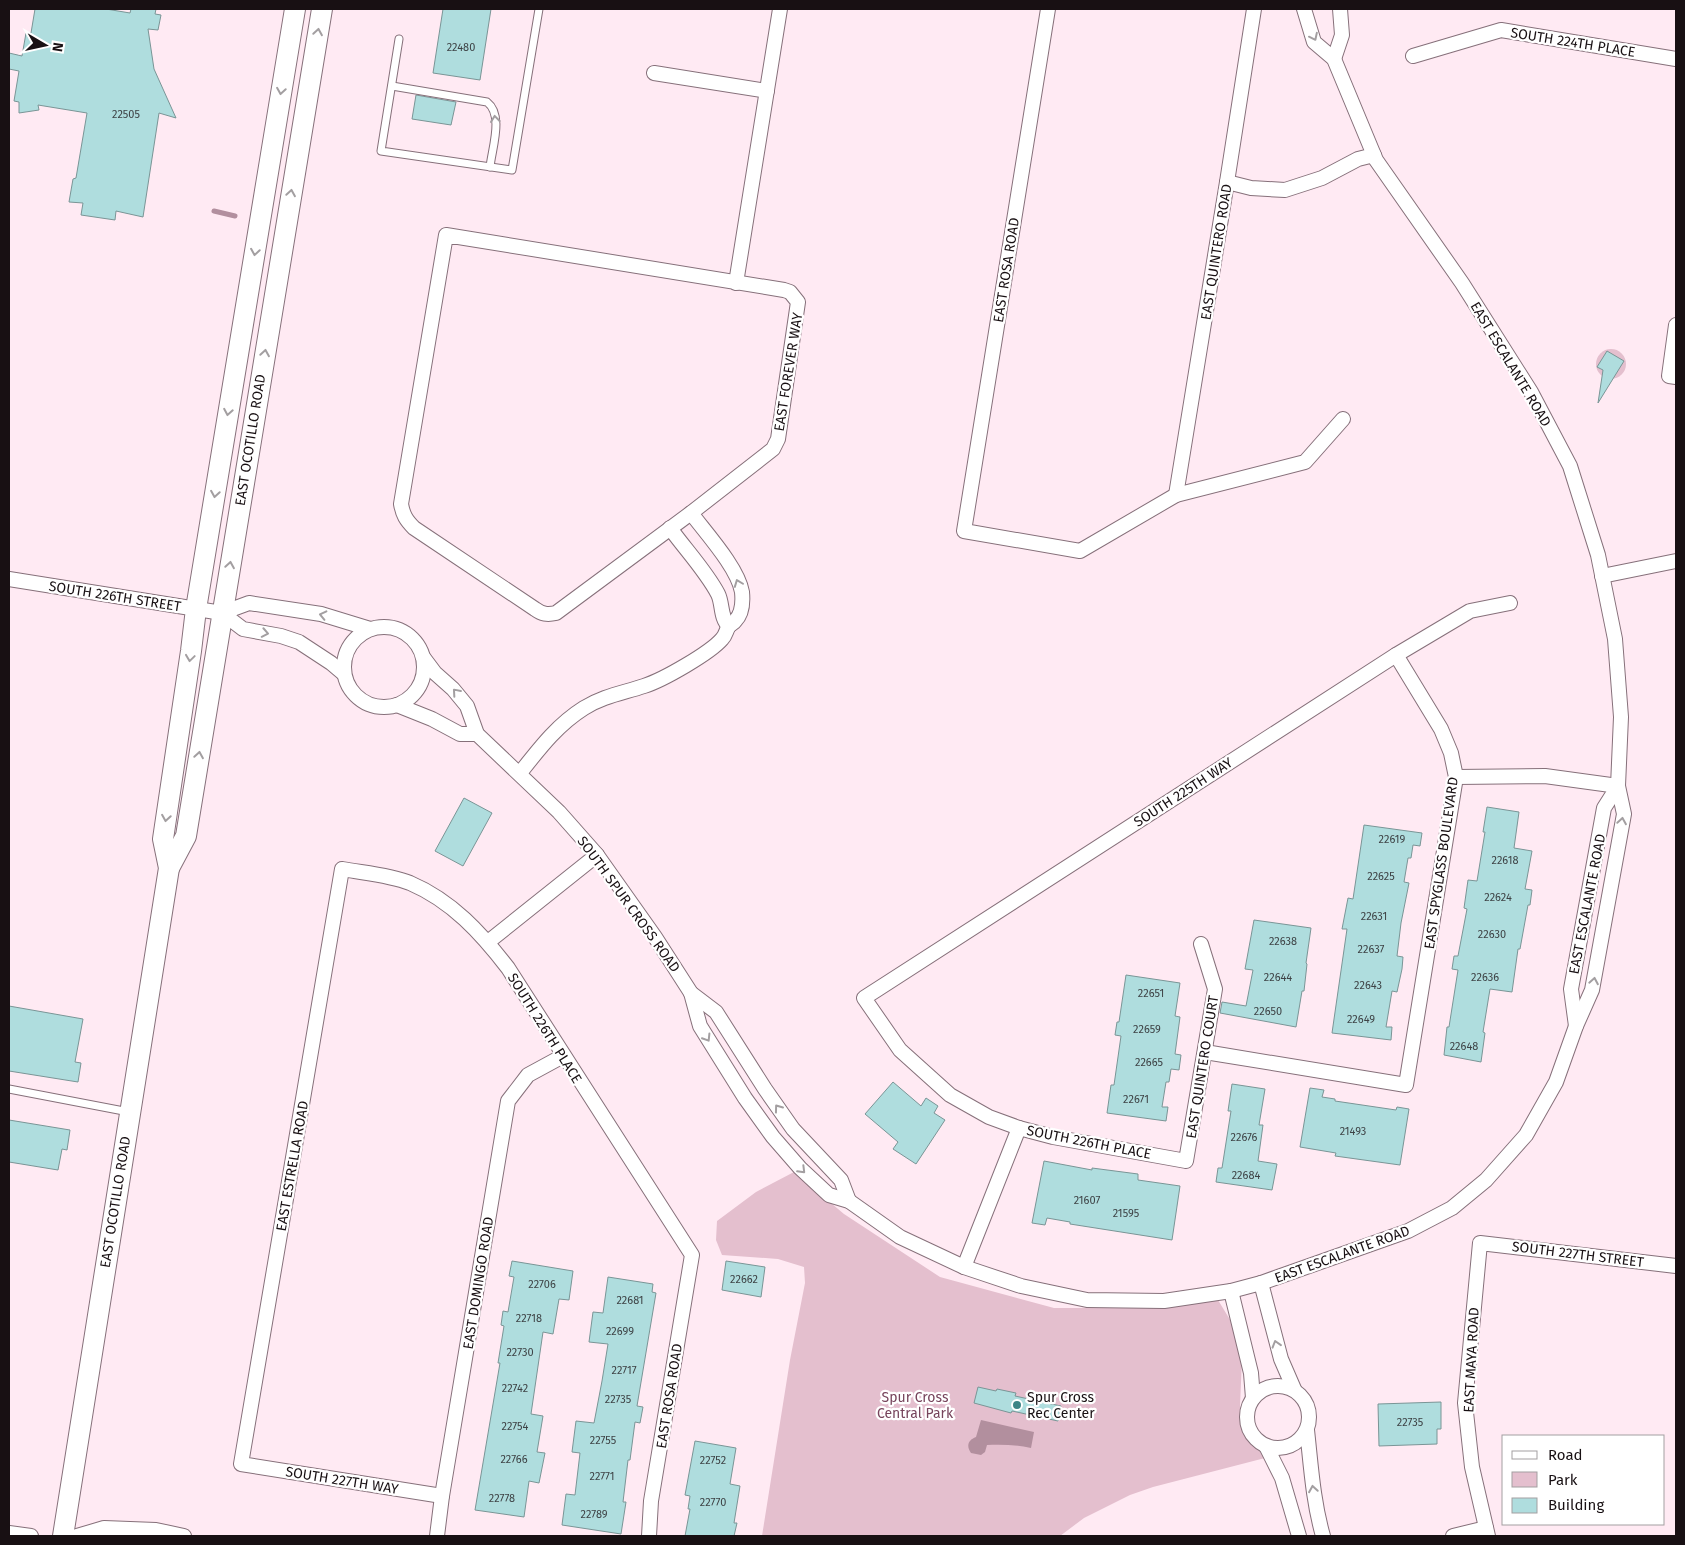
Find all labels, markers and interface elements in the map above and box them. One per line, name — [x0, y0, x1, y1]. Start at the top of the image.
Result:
north arrow — [20, 20, 70, 70]
street label: SOUTH 224TH PLACE — [1509, 24, 1637, 61]
one-way arrow — [312, 28, 323, 36]
one-way arrow — [1307, 32, 1317, 41]
text: N — [48, 41, 66, 53]
house number: 22480 — [447, 41, 475, 54]
one-way arrow — [277, 87, 287, 96]
house number: 22505 — [112, 108, 141, 121]
one-way arrow — [490, 114, 501, 122]
street label: EAST QUINTERO ROAD — [1197, 183, 1236, 321]
one-way arrow — [286, 188, 296, 197]
street label: EAST ROSA ROAD — [990, 216, 1023, 324]
one-way arrow — [250, 248, 261, 256]
street label: EAST ESCALANTE ROAD — [1467, 299, 1555, 430]
street label: EAST FOREVER WAY — [771, 311, 806, 433]
one-way arrow — [259, 349, 269, 357]
street label: EAST OCOTILLO ROAD — [232, 373, 269, 507]
one-way arrow — [224, 408, 234, 416]
one-way arrow — [210, 490, 220, 499]
one-way arrow — [224, 561, 234, 570]
street label: SOUTH 226TH STREET — [48, 578, 183, 615]
one-way arrow — [734, 579, 744, 588]
one-way arrow — [319, 610, 328, 621]
one-way arrow — [261, 627, 270, 638]
one-way arrow — [186, 653, 196, 662]
one-way arrow — [452, 689, 461, 698]
one-way arrow — [193, 751, 203, 759]
street label: SOUTH 225TH WAY — [1131, 754, 1236, 831]
street label: EAST SPYGLASS BOULEVARD — [1421, 776, 1462, 950]
one-way arrow — [161, 815, 172, 823]
one-way arrow — [1617, 817, 1627, 826]
street label: SOUTH SPUR CROSS ROAD — [574, 833, 684, 976]
house number: 22619 — [1379, 833, 1406, 846]
street label: EAST ESCALANTE ROAD — [1566, 833, 1609, 976]
house number: 22618 — [1491, 854, 1519, 867]
house number: 22625 — [1367, 870, 1395, 883]
house number: 22624 — [1484, 891, 1512, 904]
house number: 22631 — [1361, 910, 1387, 923]
house number: 22630 — [1478, 928, 1506, 941]
house number: 22638 — [1269, 935, 1297, 948]
house number: 22637 — [1358, 943, 1385, 956]
street label: SOUTH 226TH PLACE — [504, 970, 585, 1086]
house number: 22644 — [1264, 971, 1292, 984]
house number: 22636 — [1471, 971, 1499, 984]
one-way arrow — [1588, 977, 1599, 986]
house number: 22643 — [1354, 979, 1382, 992]
house number: 22651 — [1138, 987, 1164, 1000]
street label: EAST QUINTERO COURT — [1183, 993, 1222, 1140]
house number: 22650 — [1254, 1005, 1282, 1018]
house number: 22649 — [1347, 1013, 1375, 1026]
house number: 22659 — [1133, 1023, 1161, 1036]
one-way arrow — [701, 1033, 711, 1042]
house number: 22648 — [1450, 1040, 1478, 1053]
house number: 22665 — [1135, 1056, 1164, 1069]
house number: 22671 — [1123, 1093, 1149, 1106]
street label: EAST ESTRELLA ROAD — [273, 1099, 312, 1233]
one-way arrow — [775, 1104, 784, 1114]
street label: SOUTH 226TH PLACE — [1025, 1122, 1153, 1163]
house number: 21493 — [1340, 1125, 1366, 1138]
house number: 22676 — [1231, 1131, 1258, 1144]
street label: EAST OCOTILLO ROAD — [97, 1135, 134, 1269]
one-way arrow — [796, 1164, 805, 1173]
house number: 22684 — [1232, 1169, 1260, 1182]
house number: 21607 — [1074, 1194, 1100, 1207]
house number: 21595 — [1113, 1207, 1140, 1220]
street label: EAST DOMINGO ROAD — [460, 1216, 497, 1351]
street label: EAST ESCALANTE ROAD — [1272, 1222, 1412, 1287]
street label: SOUTH 227TH STREET — [1511, 1238, 1646, 1271]
house number: 22662 — [730, 1273, 758, 1286]
house number: 22706 — [528, 1278, 556, 1291]
house number: 22681 — [616, 1294, 644, 1307]
street label: EAST MAYA ROAD — [1460, 1307, 1483, 1413]
house number: 22718 — [516, 1312, 542, 1325]
house number: 22699 — [606, 1325, 634, 1338]
one-way arrow — [1272, 1340, 1282, 1349]
street label: EAST ROSA ROAD — [653, 1342, 686, 1450]
house number: 22730 — [506, 1346, 534, 1359]
house number: 22717 — [611, 1364, 637, 1377]
house number: 22742 — [502, 1382, 528, 1395]
park label: Spur Cross Central Park — [877, 1389, 954, 1422]
place label: Spur Cross Rec Center — [1027, 1389, 1095, 1422]
house number: 22735 — [605, 1393, 632, 1406]
marker: Spur Cross Rec Center — [1011, 1399, 1023, 1411]
house number: 22735 — [1397, 1416, 1424, 1429]
house number: 22754 — [502, 1420, 529, 1433]
house number: 22755 — [590, 1434, 617, 1447]
legend — [1502, 1435, 1665, 1525]
text: Road — [1548, 1446, 1583, 1464]
house number: 22766 — [500, 1453, 528, 1466]
house number: 22752 — [700, 1454, 726, 1467]
street label: SOUTH 227TH WAY — [284, 1463, 400, 1498]
house number: 22771 — [589, 1470, 615, 1483]
text: Park — [1548, 1471, 1578, 1489]
one-way arrow — [1309, 1484, 1319, 1493]
house number: 22778 — [489, 1492, 515, 1505]
house number: 22770 — [700, 1496, 726, 1509]
text: Building — [1548, 1496, 1604, 1514]
house number: 22789 — [580, 1508, 608, 1521]

